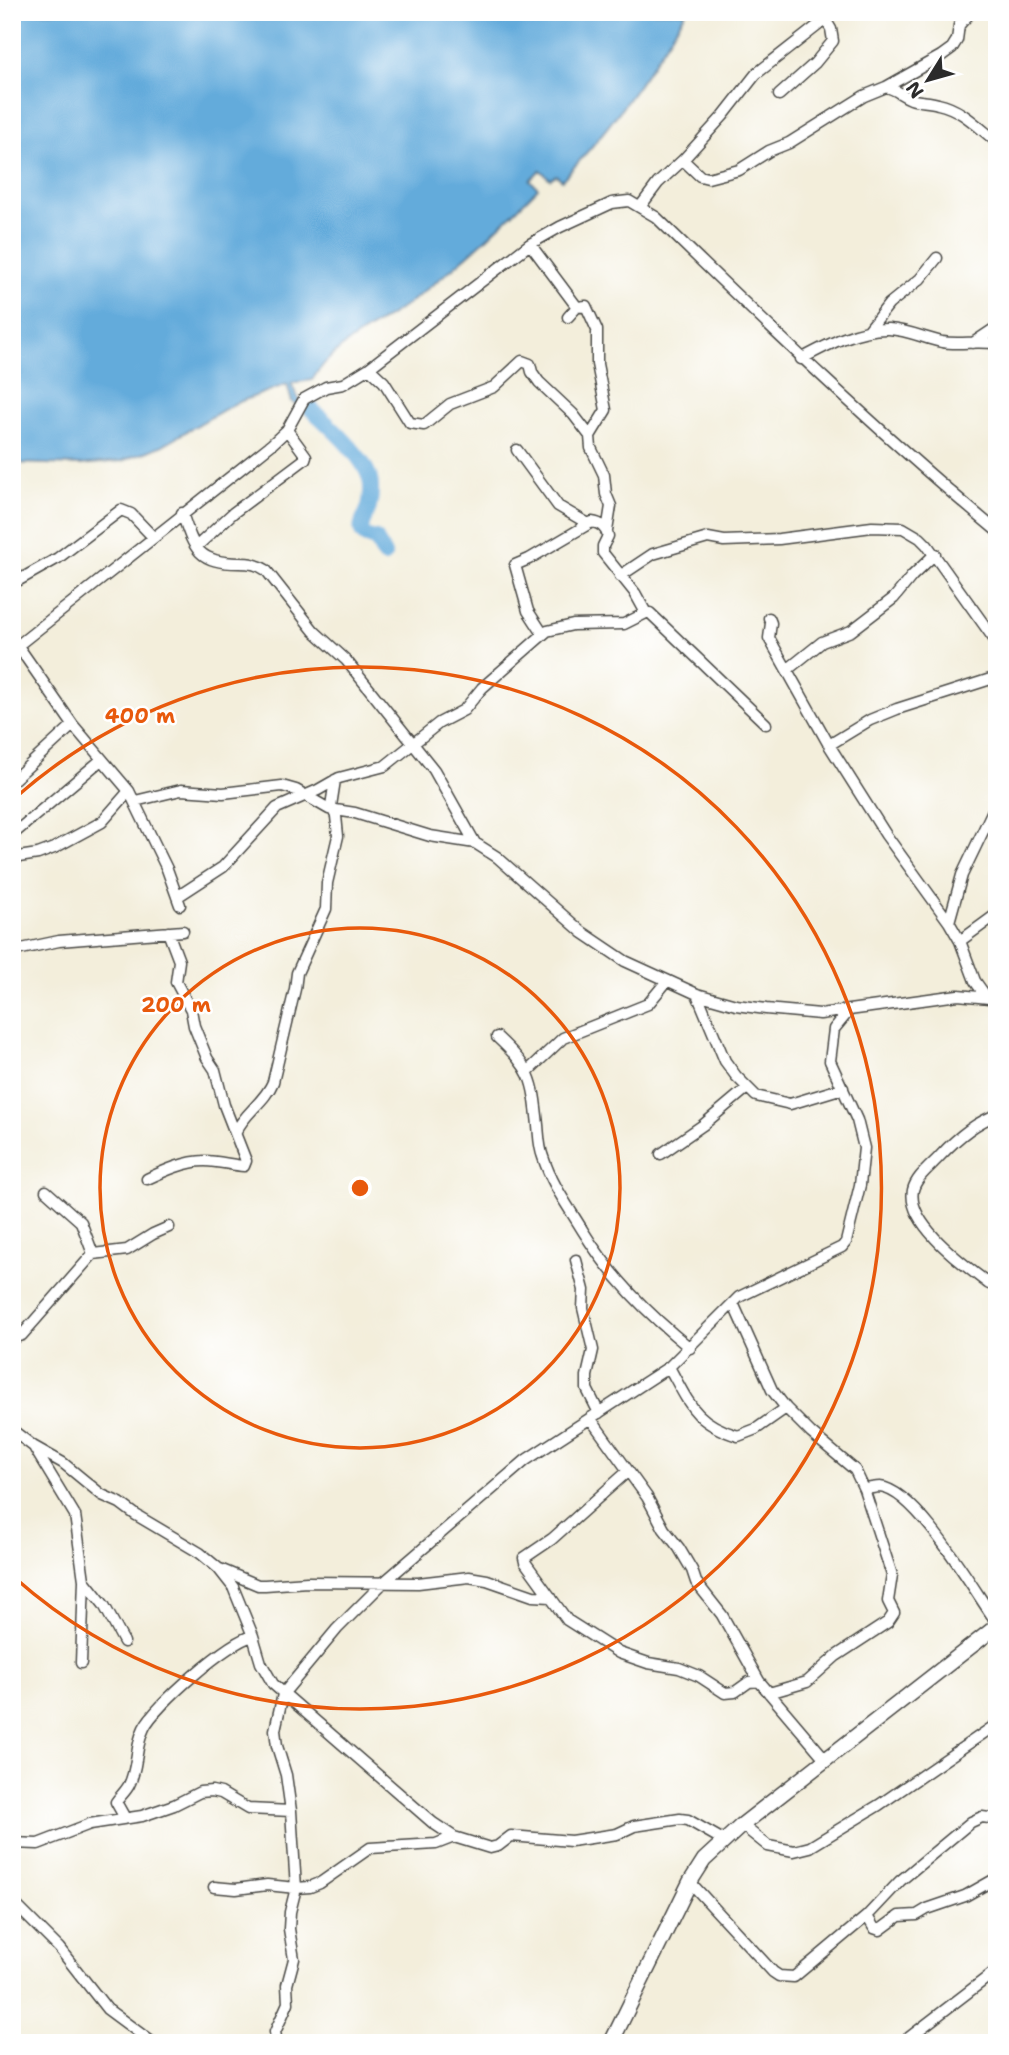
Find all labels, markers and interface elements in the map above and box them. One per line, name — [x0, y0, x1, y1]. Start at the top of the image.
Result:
north arrow — [894, 46, 964, 116]
text: N — [900, 76, 929, 103]
text: 400 m — [105, 702, 175, 730]
text: 200 m — [141, 991, 211, 1019]
centre of rings — [348, 1176, 372, 1200]

